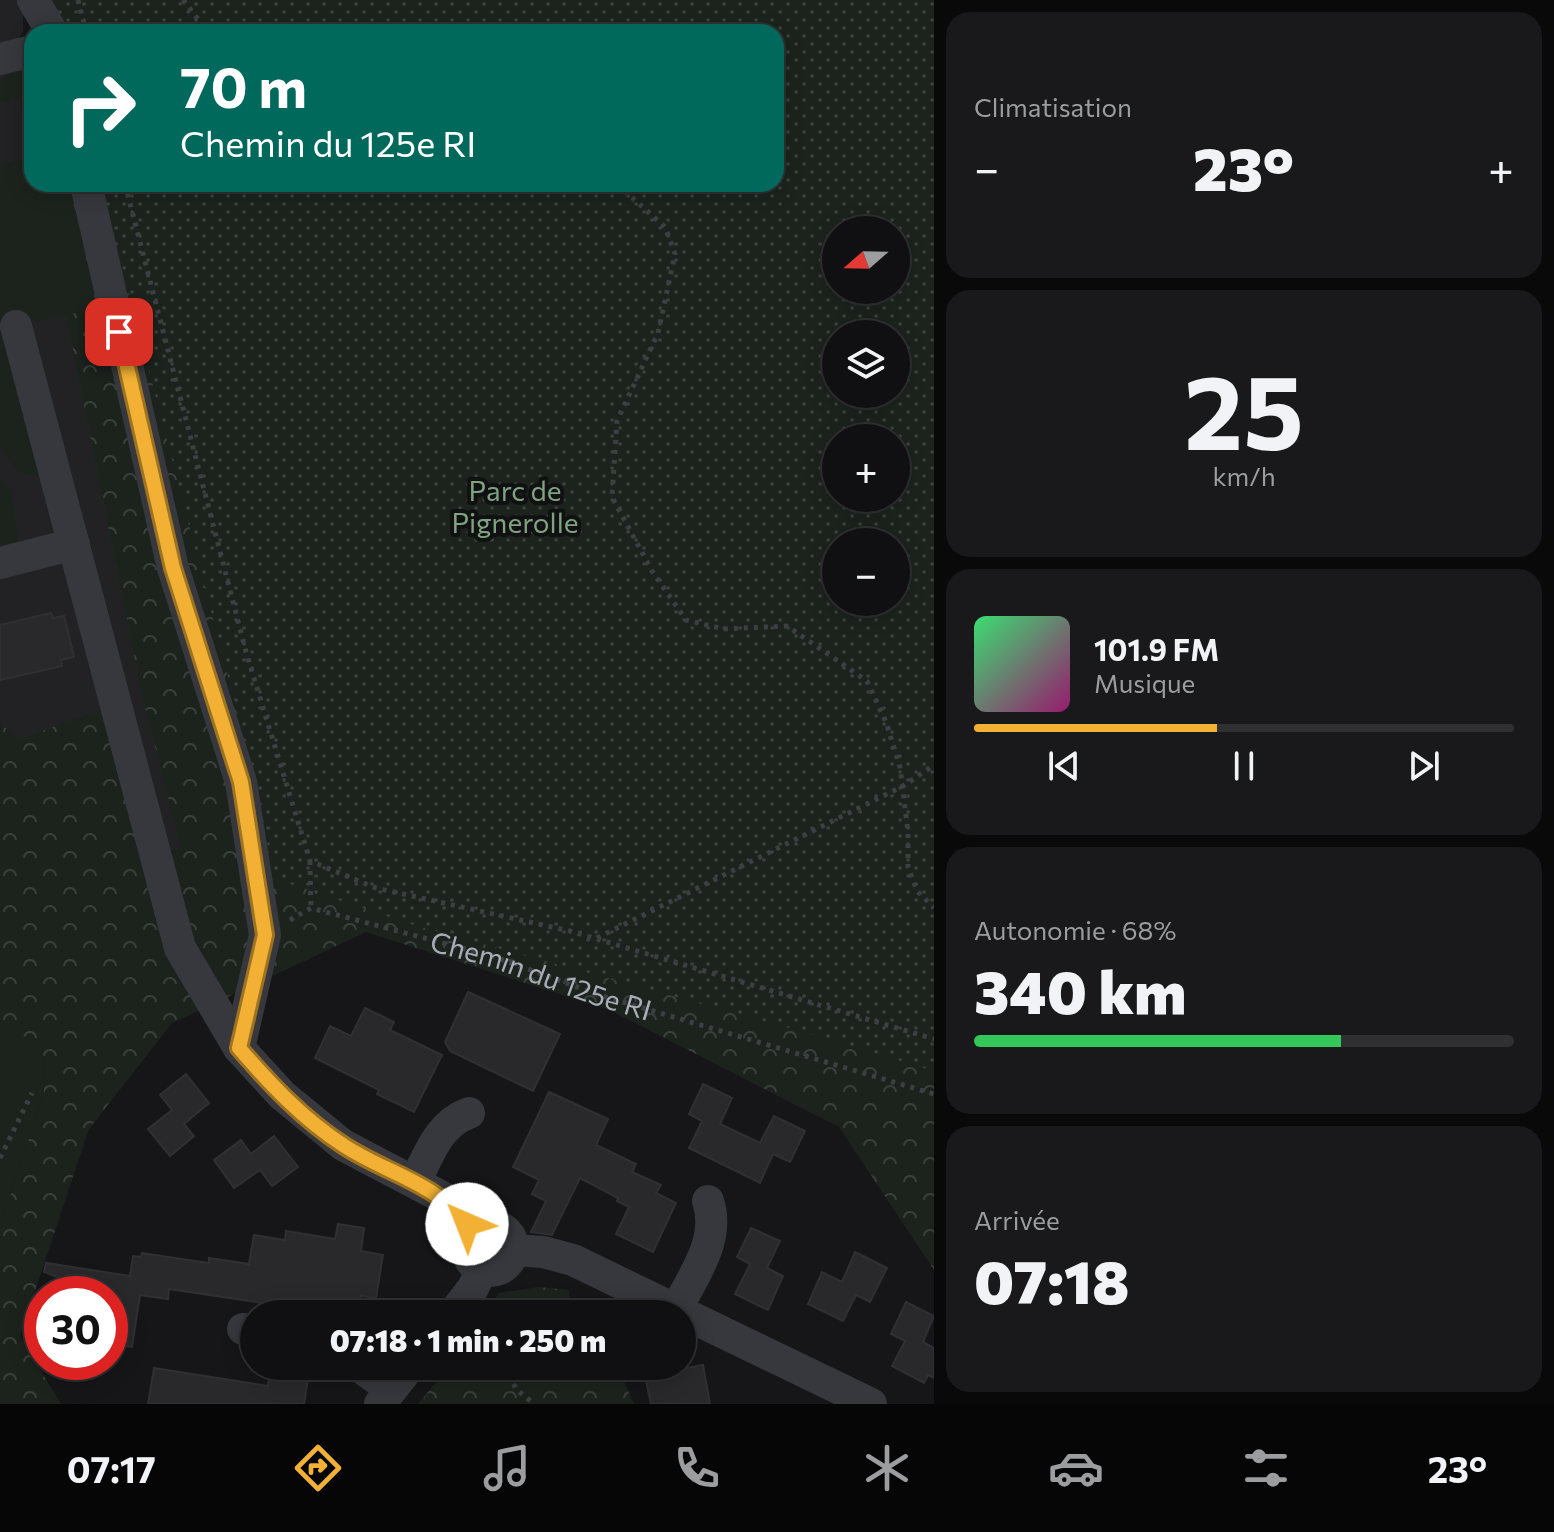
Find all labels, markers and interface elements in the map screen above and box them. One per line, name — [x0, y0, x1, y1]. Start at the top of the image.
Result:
text: 70 m — [180, 51, 307, 120]
icon: right — [48, 56, 152, 160]
text: Climatisation — [974, 91, 1132, 122]
text: Chemin du 125e RI — [180, 120, 476, 164]
text: 23° — [1193, 130, 1294, 203]
text: − — [974, 140, 999, 194]
text: + — [1488, 140, 1514, 194]
north arrow — [822, 216, 910, 304]
map controls — [822, 216, 910, 616]
pin — [85, 298, 153, 366]
icon: arrive — [97, 310, 141, 354]
button: layers — [822, 320, 910, 408]
text: 25 — [1184, 344, 1304, 471]
button: + — [822, 424, 910, 512]
text: km/h — [1212, 460, 1276, 491]
park label: Parc de Pignerolle — [451, 473, 579, 539]
button: − — [822, 528, 910, 616]
text: 101.9 FM — [1094, 630, 1219, 667]
text: Musique — [1094, 667, 1195, 698]
icon: previous — [1042, 744, 1086, 788]
icon: pause — [1222, 744, 1266, 788]
icon: next — [1402, 744, 1446, 788]
text: Autonomie · 68% — [974, 914, 1176, 945]
street label: Chemin du 125e RI — [427, 923, 656, 1027]
text: 340 km — [974, 953, 1186, 1026]
position arrow — [425, 1182, 509, 1266]
text: Arrivée — [974, 1204, 1060, 1235]
text: 07:18 — [974, 1243, 1130, 1316]
speed limit sign: 30 — [24, 1276, 128, 1380]
text: 07:18 · 1 min · 250 m — [330, 1321, 606, 1358]
icon: directions — [290, 1440, 346, 1496]
icon: music — [479, 1440, 535, 1496]
icon: phone — [669, 1440, 725, 1496]
icon: climate — [859, 1440, 915, 1496]
icon: car — [1048, 1440, 1104, 1496]
icon: filters — [1238, 1440, 1294, 1496]
text: 07:17 — [67, 1446, 156, 1490]
text: 23° — [1428, 1446, 1487, 1490]

